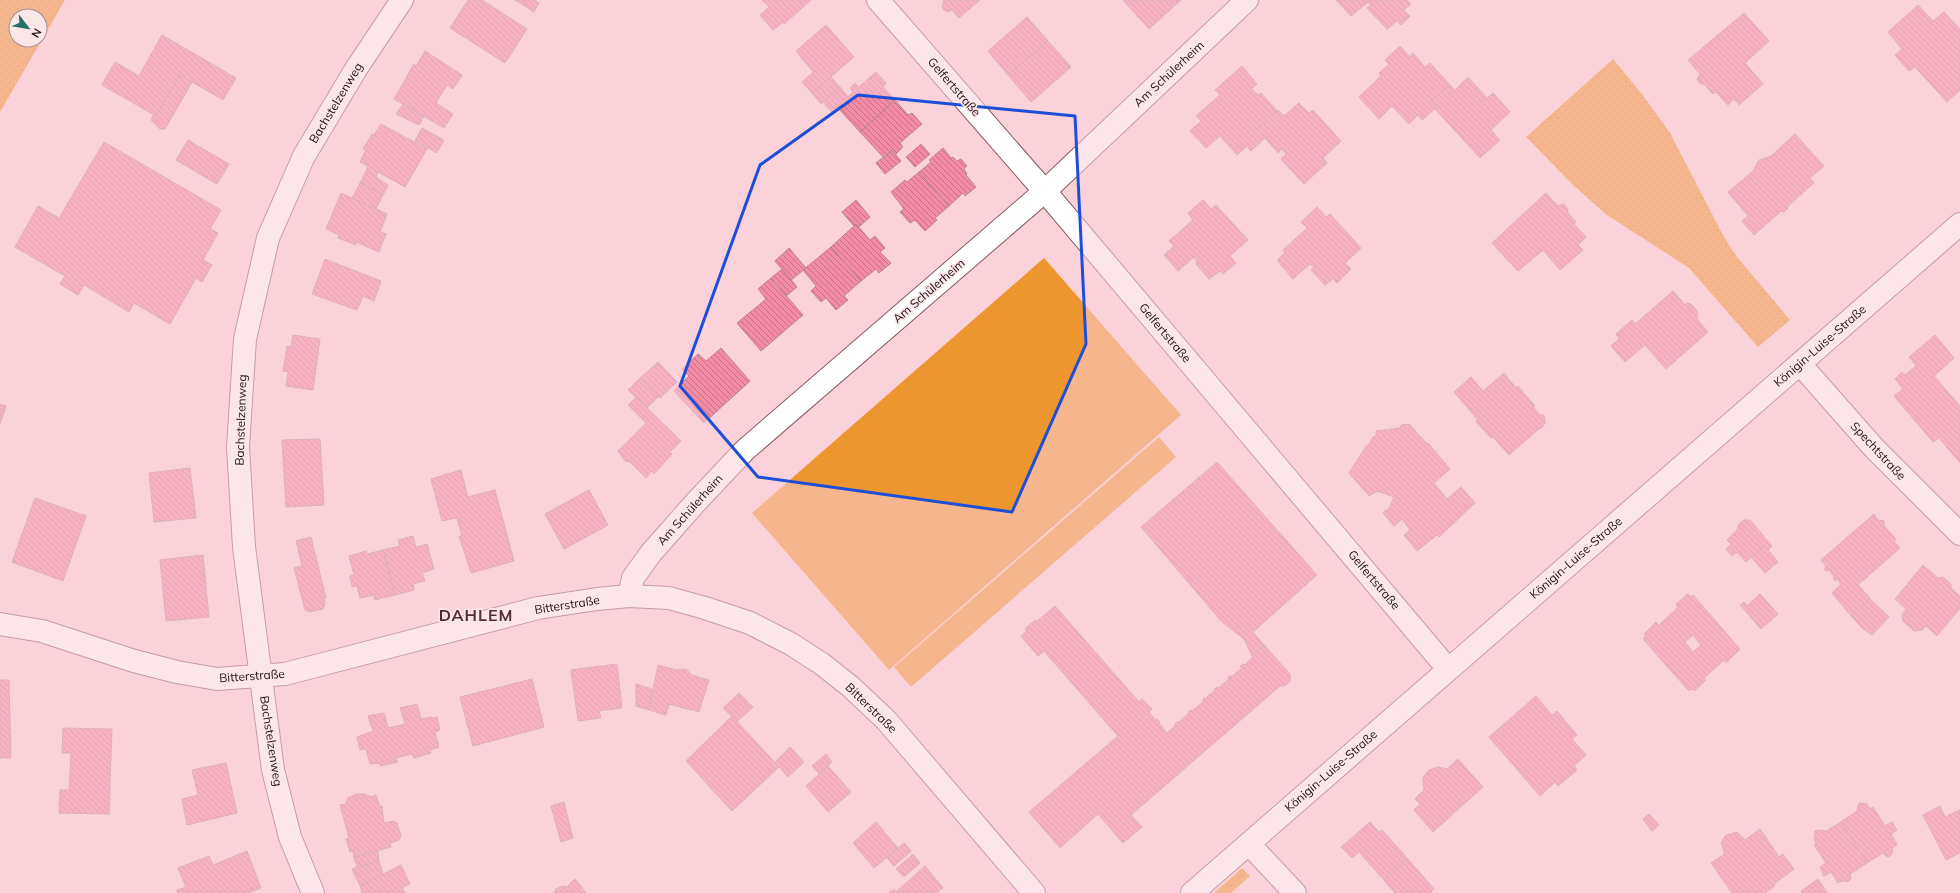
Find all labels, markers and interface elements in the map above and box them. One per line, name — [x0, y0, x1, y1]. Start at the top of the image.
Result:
north arrow — [8, 8, 48, 48]
text: N — [28, 26, 45, 40]
street label: Am Schülerheim — [1130, 37, 1207, 110]
street label: Gelfertstraße — [925, 54, 984, 119]
street label: Bachstelzenweg — [306, 60, 366, 146]
street label: Am Schülerheim — [890, 255, 968, 326]
street label: Gelfertstraße — [1136, 300, 1195, 366]
street label: Königin-Luise-Straße — [1770, 301, 1869, 390]
street label: Bachstelzenweg — [231, 374, 250, 466]
street label: Spechtstraße — [1848, 418, 1909, 483]
street label: Am Schülerheim — [654, 471, 726, 548]
street label: Königin-Luise-Straße — [1526, 513, 1625, 602]
street label: Gelfertstraße — [1345, 547, 1404, 613]
street label: Bitterstraße — [533, 592, 601, 617]
district label: DAHLEM — [439, 605, 513, 625]
street label: Bitterstraße — [219, 666, 285, 685]
street label: Bitterstraße — [842, 679, 900, 736]
street label: Bachstelzenweg — [257, 695, 286, 787]
street label: Königin-Luise-Straße — [1281, 726, 1380, 815]

